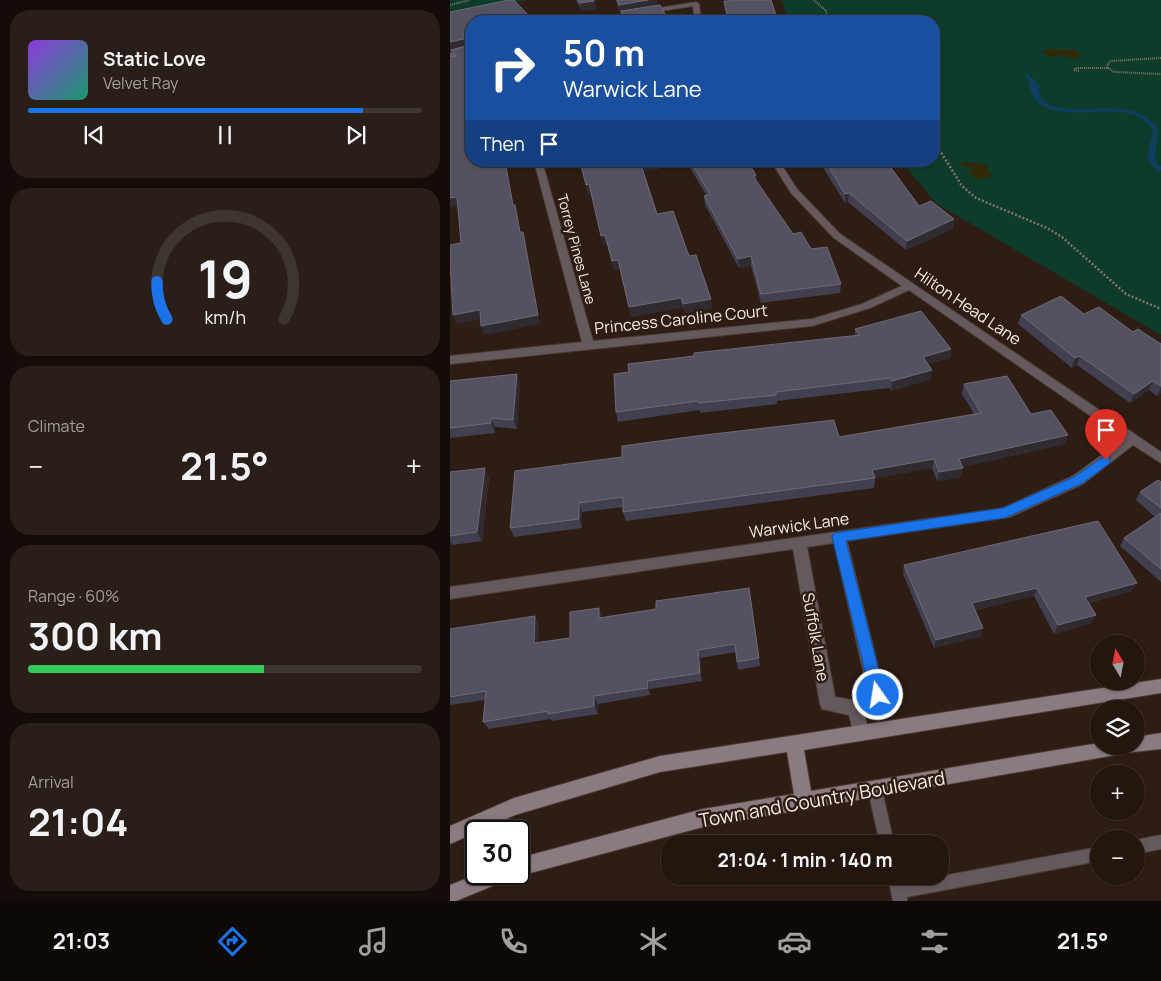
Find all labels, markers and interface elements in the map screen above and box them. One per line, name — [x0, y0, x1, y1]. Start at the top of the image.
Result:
text: 50 m — [563, 29, 645, 77]
icon: right — [480, 35, 545, 100]
text: Static Love — [103, 46, 206, 72]
text: Velvet Ray — [103, 72, 179, 94]
text: Warwick Lane — [563, 74, 702, 104]
icon: previous — [80, 121, 108, 149]
icon: pause — [211, 121, 239, 149]
icon: next — [342, 121, 370, 149]
icon: arrive — [535, 130, 563, 158]
text: Then — [480, 131, 525, 157]
street label: Torrey Pines Lane — [553, 192, 601, 306]
text: 19 — [197, 243, 253, 314]
street label: Hilton Head Lane — [910, 262, 1026, 350]
street label: Princess Caroline Court — [593, 299, 769, 339]
text: km/h — [204, 305, 246, 329]
pin — [1085, 409, 1127, 460]
text: Climate — [28, 415, 85, 437]
icon: arrive — [1092, 416, 1120, 444]
text: 21.5° — [180, 439, 269, 491]
text: − — [28, 447, 43, 485]
text: + — [406, 447, 422, 485]
street label: Warwick Lane — [748, 507, 850, 543]
text: Range · 60% — [28, 585, 119, 607]
street label: Suffolk Lane — [797, 591, 835, 683]
text: 300 km — [28, 609, 162, 661]
north arrow — [1090, 635, 1145, 690]
map controls — [1090, 635, 1145, 885]
position arrow — [851, 668, 903, 720]
button: layers — [1090, 700, 1145, 755]
street label: Town and Country Boulevard — [697, 765, 947, 833]
button: + — [1090, 765, 1145, 820]
text: Arrival — [28, 771, 74, 793]
text: 21:04 — [28, 795, 128, 847]
speed limit sign: 30 — [465, 820, 530, 885]
button: − — [1090, 830, 1145, 885]
text: 21:04 · 1 min · 140 m — [717, 847, 893, 873]
icon: directions — [215, 924, 250, 959]
icon: music — [356, 924, 391, 959]
icon: phone — [496, 924, 531, 959]
icon: climate — [636, 924, 671, 959]
icon: car — [777, 924, 812, 959]
icon: filters — [917, 924, 952, 959]
text: 21:03 — [53, 926, 110, 956]
text: 21.5° — [1057, 926, 1108, 956]

